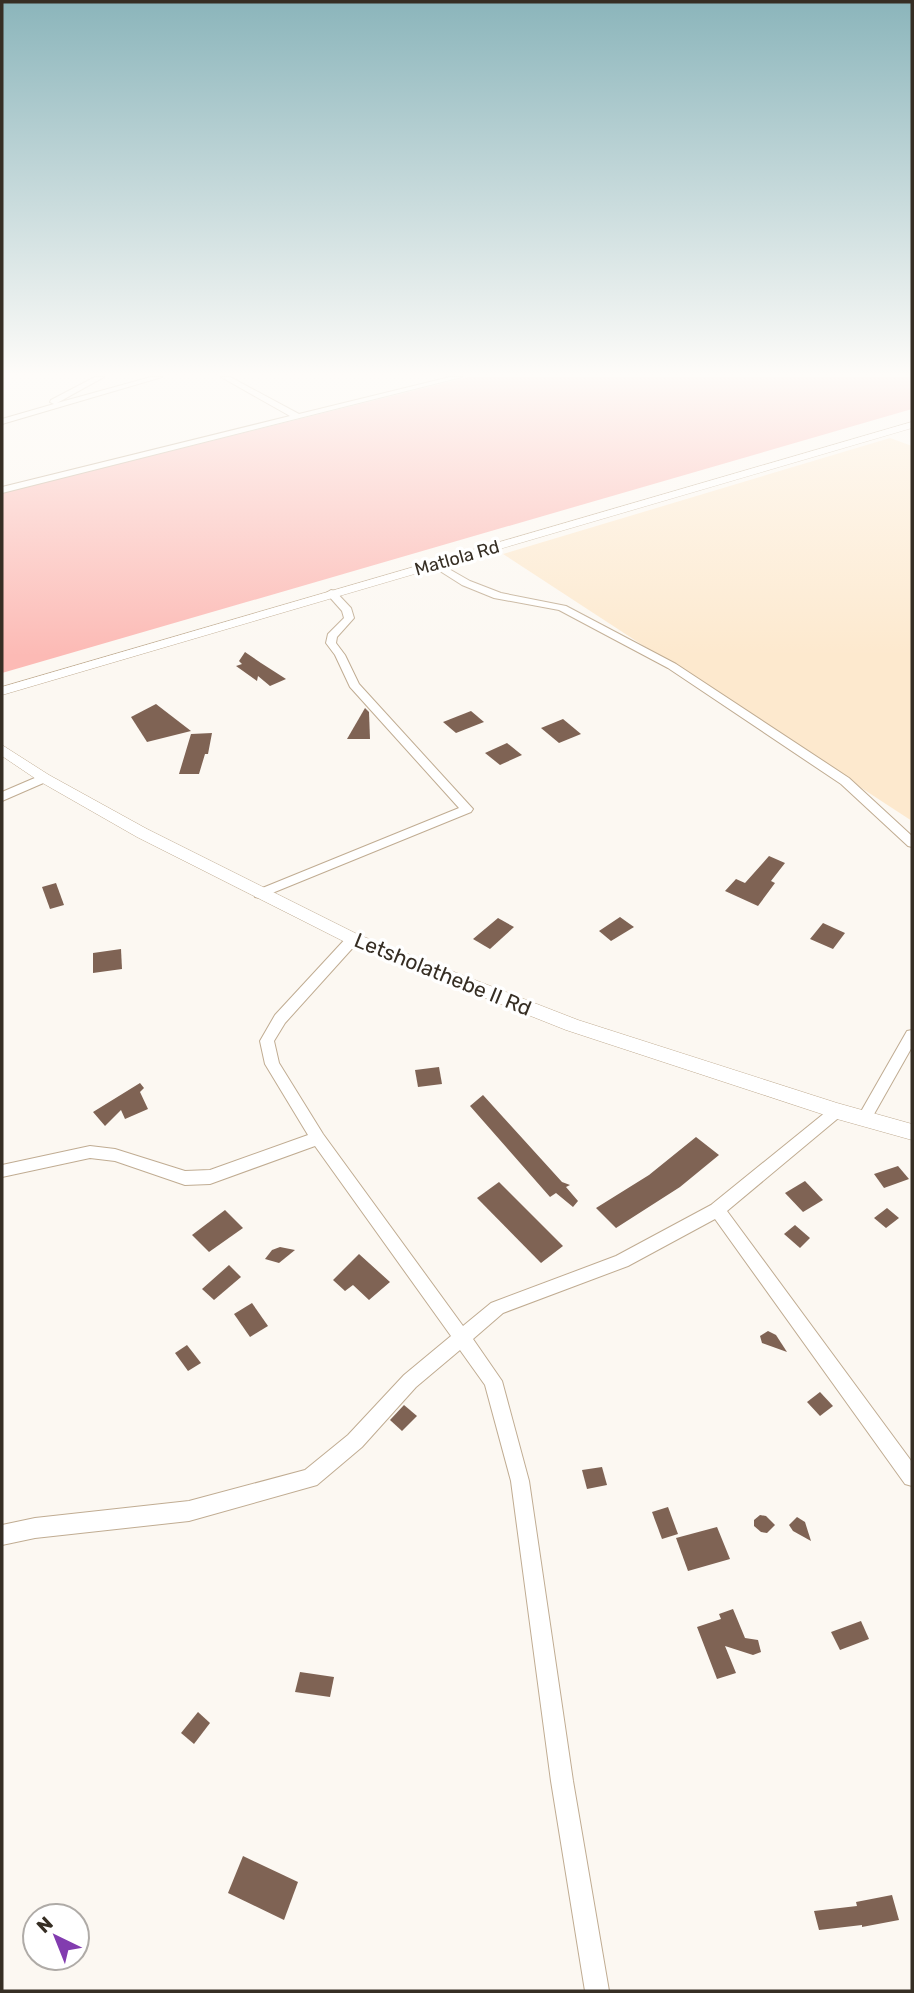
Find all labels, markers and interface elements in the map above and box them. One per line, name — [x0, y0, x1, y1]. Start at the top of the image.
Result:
street label: Matlola Rd — [412, 535, 502, 581]
street label: Letsholathebe II Rd — [351, 927, 535, 1021]
north arrow — [21, 1902, 91, 1972]
text: N — [32, 1912, 58, 1938]

